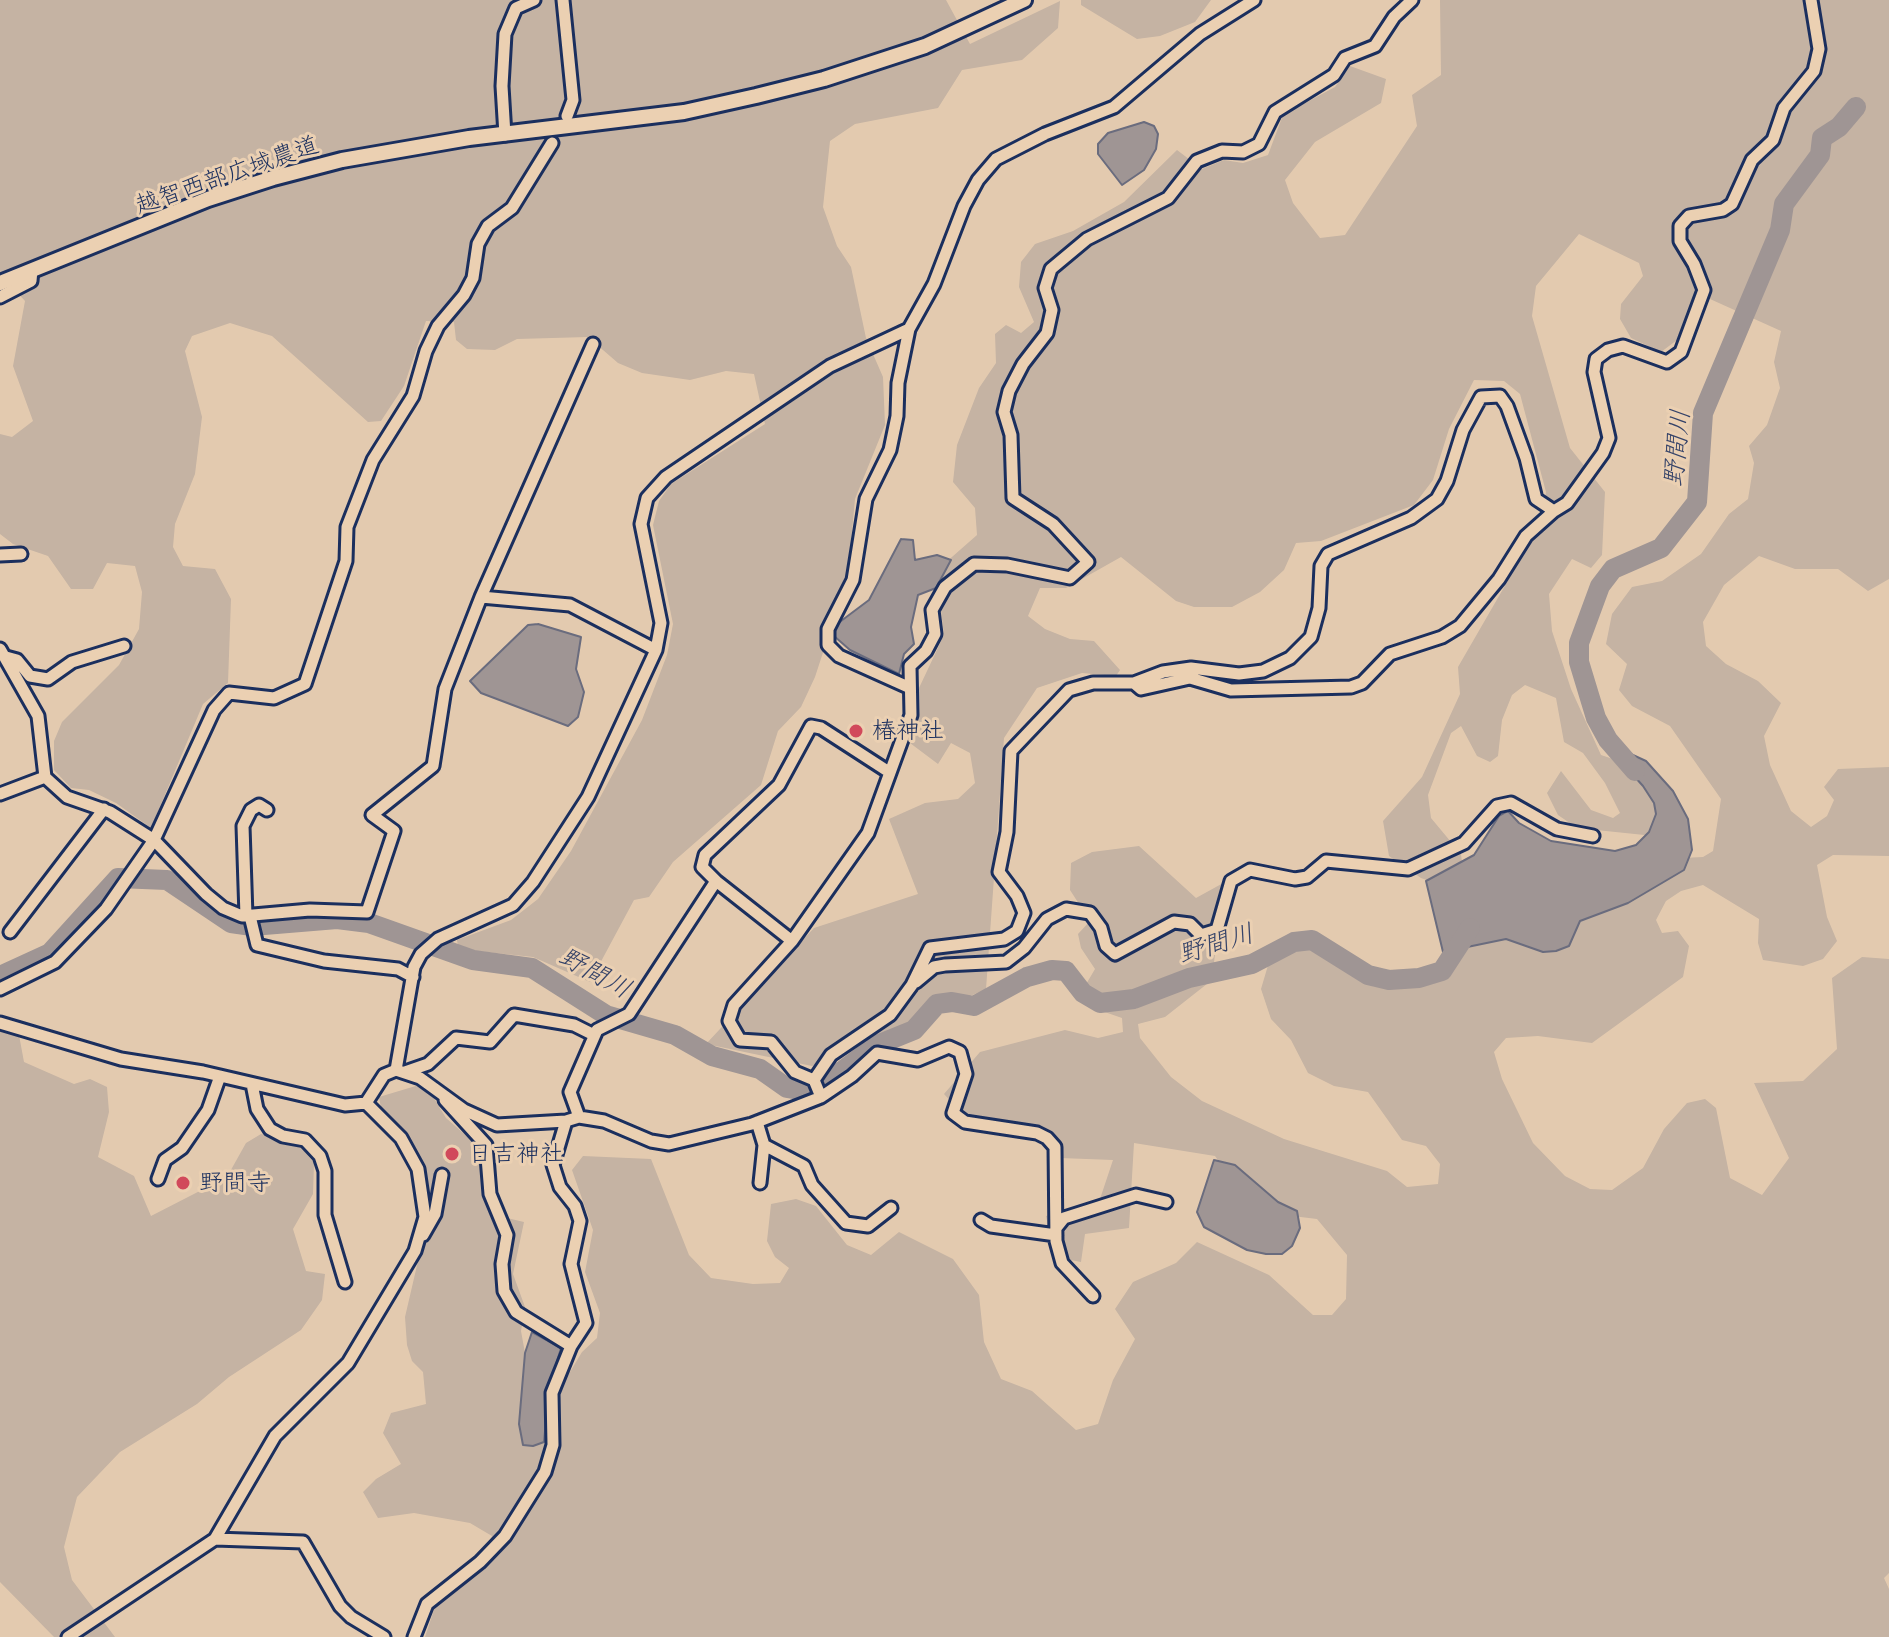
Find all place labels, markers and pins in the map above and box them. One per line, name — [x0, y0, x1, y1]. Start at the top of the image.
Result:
place label: 椿神社 — [872, 717, 944, 745]
marker: 椿神社 — [847, 722, 865, 740]
place label: 日吉神社 — [468, 1140, 564, 1168]
marker: 日吉神社 — [443, 1145, 461, 1163]
place label: 野間寺 — [199, 1169, 271, 1197]
marker: 野間寺 — [174, 1174, 192, 1192]

